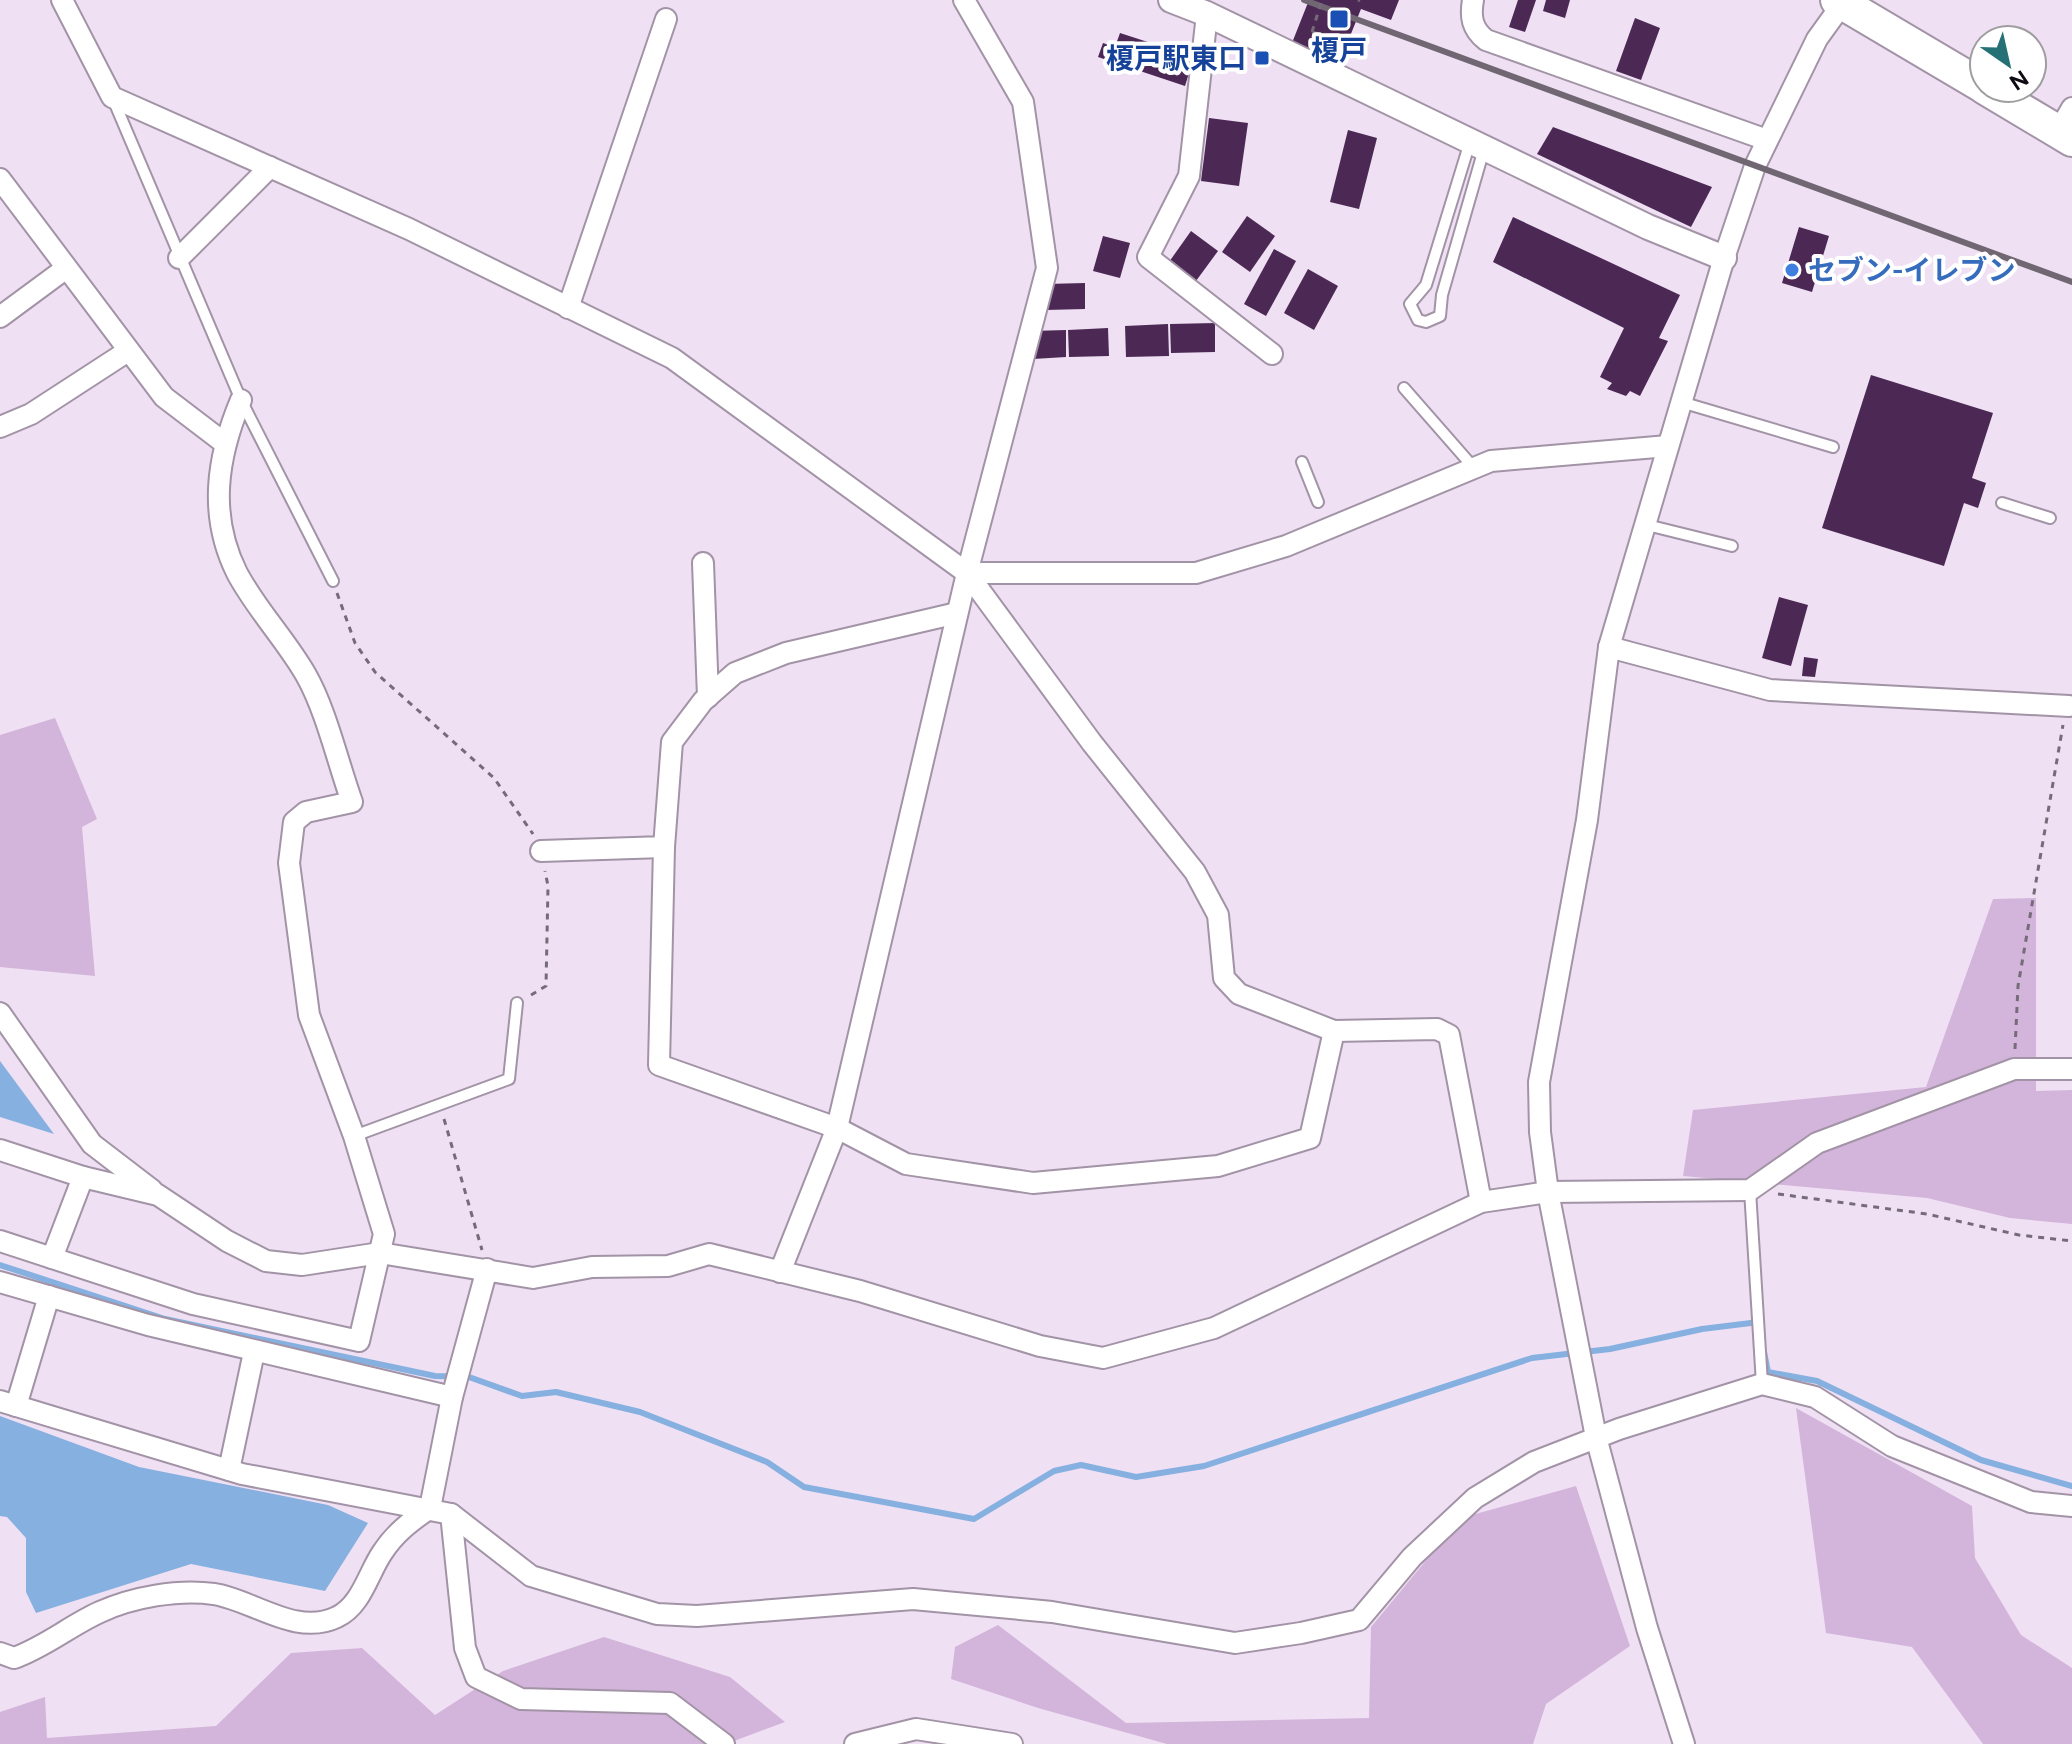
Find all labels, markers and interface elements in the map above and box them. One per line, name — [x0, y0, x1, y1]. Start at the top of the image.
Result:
marker: 榎戸 — [1328, 8, 1350, 30]
north arrow — [1968, 24, 2048, 104]
place label: 榎戸 — [1311, 33, 1367, 67]
place label: 榎戸駅東口 — [1106, 41, 1246, 75]
marker: 榎戸駅東口 — [1253, 49, 1271, 67]
text: N — [2004, 64, 2034, 96]
place label: セブン-イレブン — [1808, 253, 2015, 287]
marker: セブン-イレブン — [1783, 261, 1801, 279]

